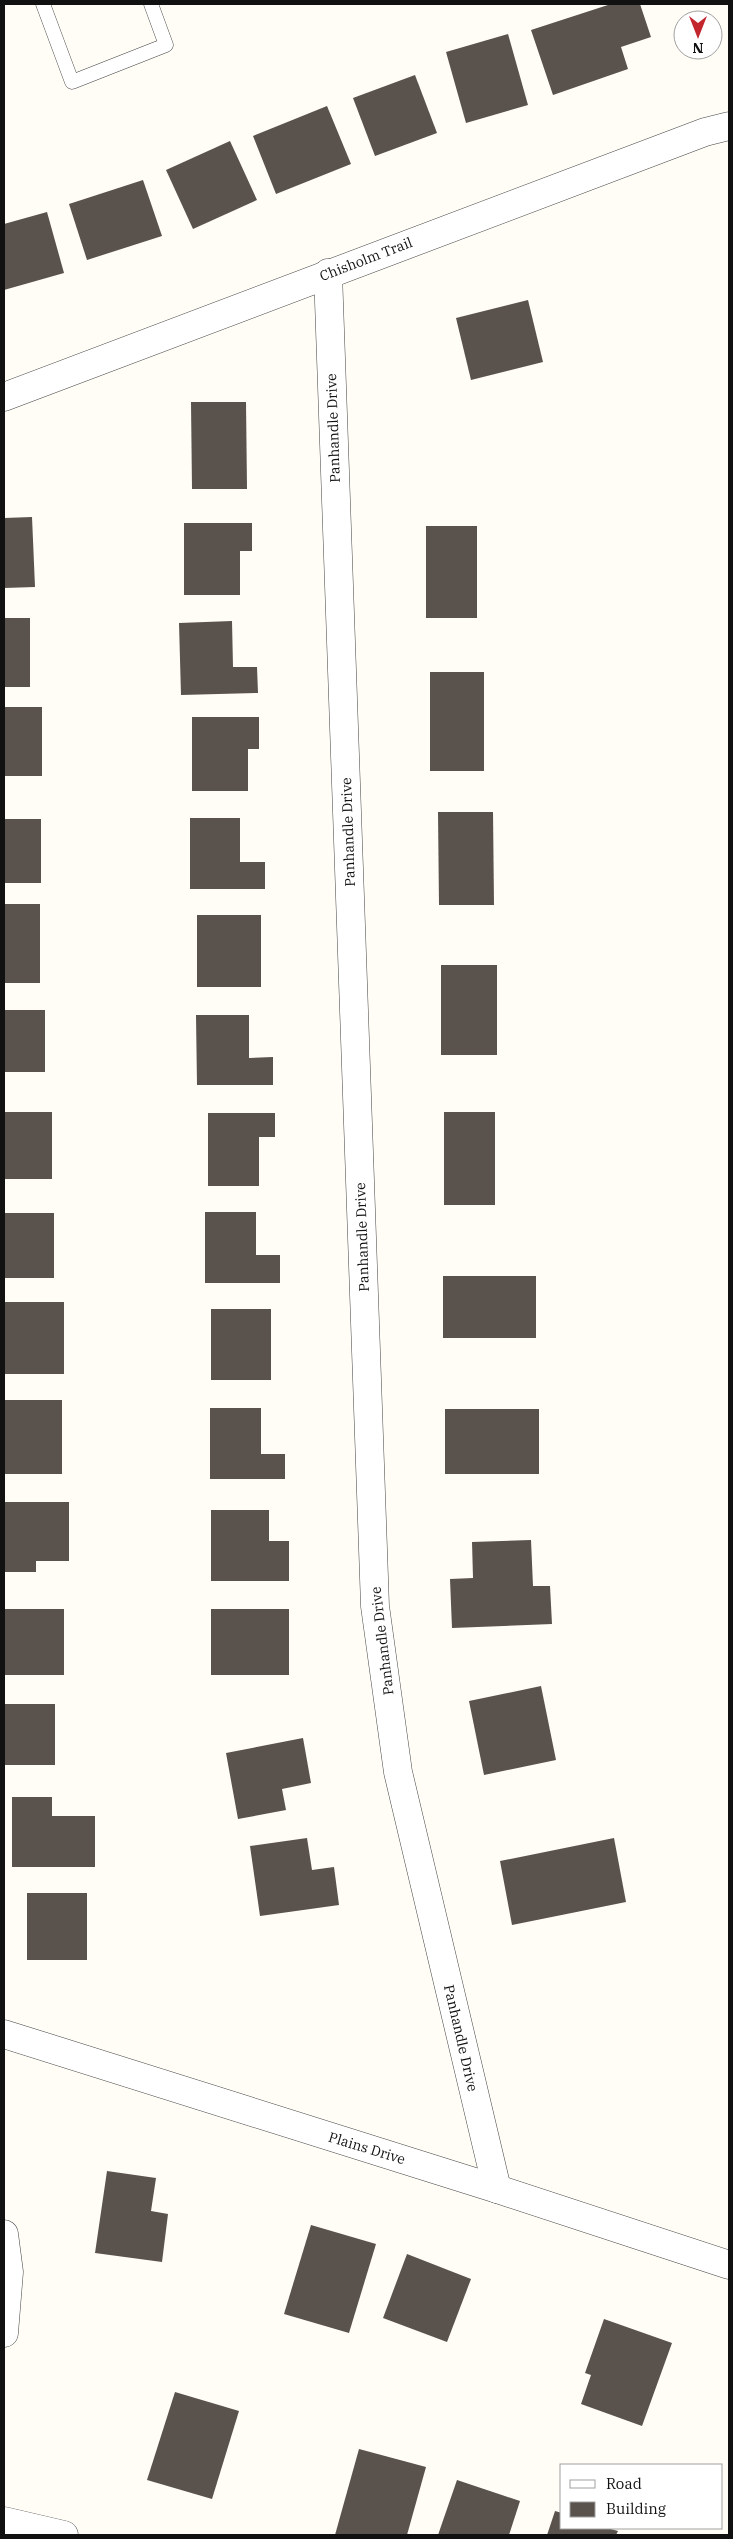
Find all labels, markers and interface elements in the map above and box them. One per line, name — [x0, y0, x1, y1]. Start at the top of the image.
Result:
north arrow — [673, 10, 723, 60]
text: N — [692, 39, 704, 57]
street label: Chisholm Trail — [317, 233, 415, 285]
street label: Panhandle Drive — [322, 373, 344, 483]
street label: Panhandle Drive — [337, 777, 359, 887]
street label: Panhandle Drive — [351, 1182, 373, 1292]
street label: Panhandle Drive — [366, 1586, 398, 1696]
street label: Panhandle Drive — [440, 1983, 482, 2093]
street label: Plains Drive — [326, 2128, 408, 2168]
legend — [560, 2464, 723, 2529]
text: Road — [606, 2474, 642, 2493]
text: Building — [606, 2499, 666, 2518]

